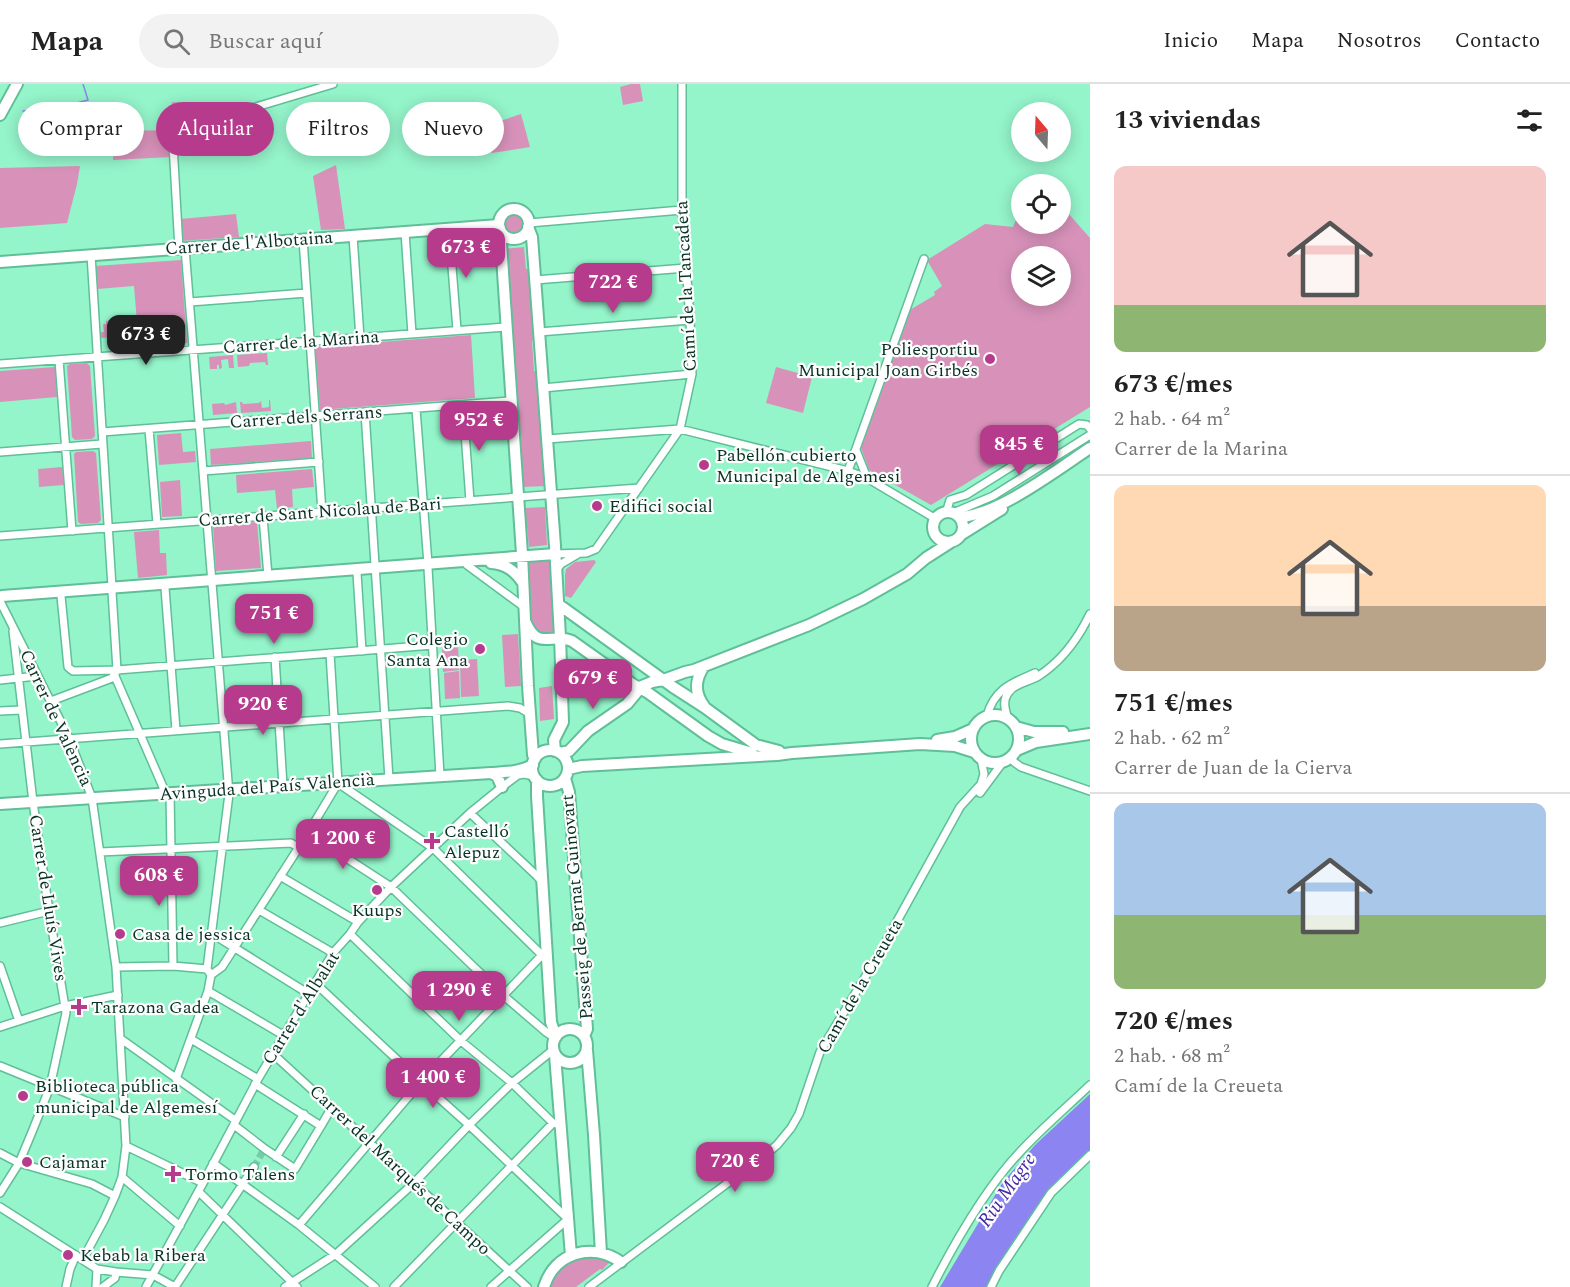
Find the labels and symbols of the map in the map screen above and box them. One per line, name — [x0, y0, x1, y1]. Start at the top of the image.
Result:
north arrow — [1011, 102, 1071, 162]
street label: Camí de la Tancadeta — [668, 200, 704, 372]
street label: Carrer de l'Albotaina — [164, 224, 334, 262]
pin: 673 € — [424, 228, 508, 279]
pin: 722 € — [571, 263, 655, 314]
pin: 673 € — [104, 315, 188, 366]
street label: Carrer de la Marina — [222, 323, 380, 361]
place label: Poliesportiu Municipal Joan Girbés — [798, 336, 978, 384]
marker: Poliesportiu Municipal Joan Girbés — [983, 352, 997, 366]
street label: Carrer dels Serrans — [229, 398, 383, 436]
pin: 952 € — [437, 401, 521, 452]
pin: 845 € — [977, 425, 1061, 476]
place label: Pabellón cubierto Municipal de Algemesi — [716, 442, 900, 490]
marker: Pabellón cubierto Municipal de Algemesi — [697, 458, 711, 472]
street label: Carrer de Sant Nicolau de Bari — [198, 490, 442, 534]
place label: Edifici social — [609, 493, 713, 520]
marker: Edifici social — [590, 499, 604, 513]
pin: 751 € — [232, 594, 316, 645]
place label: Colegio Santa Ana — [386, 626, 468, 674]
marker: Colegio Santa Ana — [473, 642, 487, 656]
street label: Carrer de València — [12, 645, 100, 791]
pin: 679 € — [551, 659, 635, 710]
pin: 920 € — [221, 685, 305, 736]
street label: Avinguda del País Valencià — [158, 766, 376, 808]
street label: Passeig de Bernat Guinovart — [554, 793, 600, 1021]
street label: Carrer de Lluís Vives — [21, 813, 75, 983]
place label: Castelló Alepuz — [444, 818, 509, 866]
pin: 1 200 € — [288, 819, 398, 870]
marker: Castelló Alepuz — [425, 834, 439, 848]
pin: 608 € — [117, 856, 201, 907]
marker: Kuups — [370, 883, 384, 897]
place label: Kuups — [352, 897, 402, 924]
street label: Camí de la Creueta — [810, 913, 910, 1059]
place label: Casa de jessica — [132, 921, 251, 948]
marker: Casa de jessica — [113, 927, 127, 941]
street label: Carrer d'Albalat — [255, 946, 347, 1070]
pin: 1 290 € — [404, 971, 514, 1022]
place label: Tarazona Gadea — [91, 994, 220, 1021]
marker: Tarazona Gadea — [72, 1000, 86, 1014]
pin: 1 400 € — [378, 1058, 488, 1109]
place label: Biblioteca pública municipal de Algemesí — [35, 1073, 219, 1121]
street label: Carrer del Marqués de Campo — [303, 1078, 497, 1262]
marker: Biblioteca pública municipal de Algemesí — [16, 1089, 30, 1103]
pin: 720 € — [693, 1142, 777, 1193]
water label: Riu Magre — [970, 1146, 1044, 1234]
place label: Cajamar — [39, 1149, 107, 1176]
marker: Cajamar — [20, 1155, 34, 1169]
place label: Tormo Talens — [185, 1161, 295, 1188]
marker: Tormo Talens — [166, 1167, 180, 1181]
place label: Kebab la Ribera — [80, 1242, 206, 1269]
marker: Kebab la Ribera — [61, 1248, 75, 1262]

